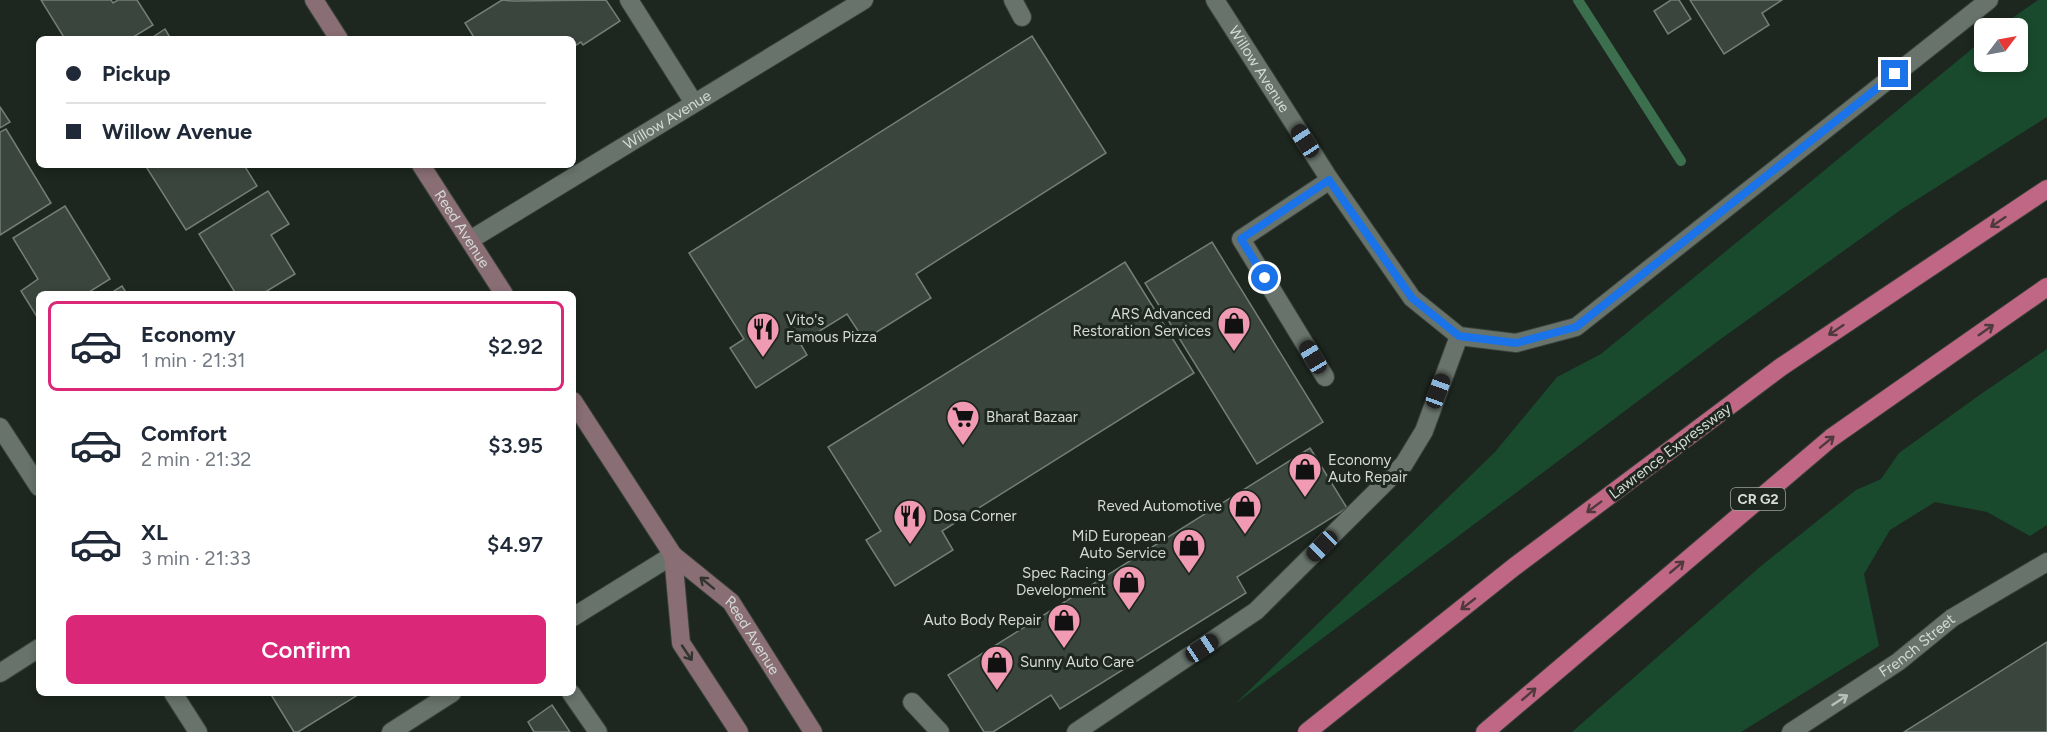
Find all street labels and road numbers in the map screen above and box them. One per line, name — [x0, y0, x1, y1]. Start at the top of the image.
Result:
street label: Willow Avenue — [1225, 22, 1293, 116]
street label: Willow Avenue — [620, 86, 714, 153]
street label: Reed Avenue — [430, 187, 494, 271]
street label: Lawrence Expressway — [1606, 399, 1735, 503]
road number: CR G2 — [1731, 488, 1785, 510]
street label: Reed Avenue — [722, 592, 784, 678]
street label: French Street — [1876, 610, 1959, 681]

